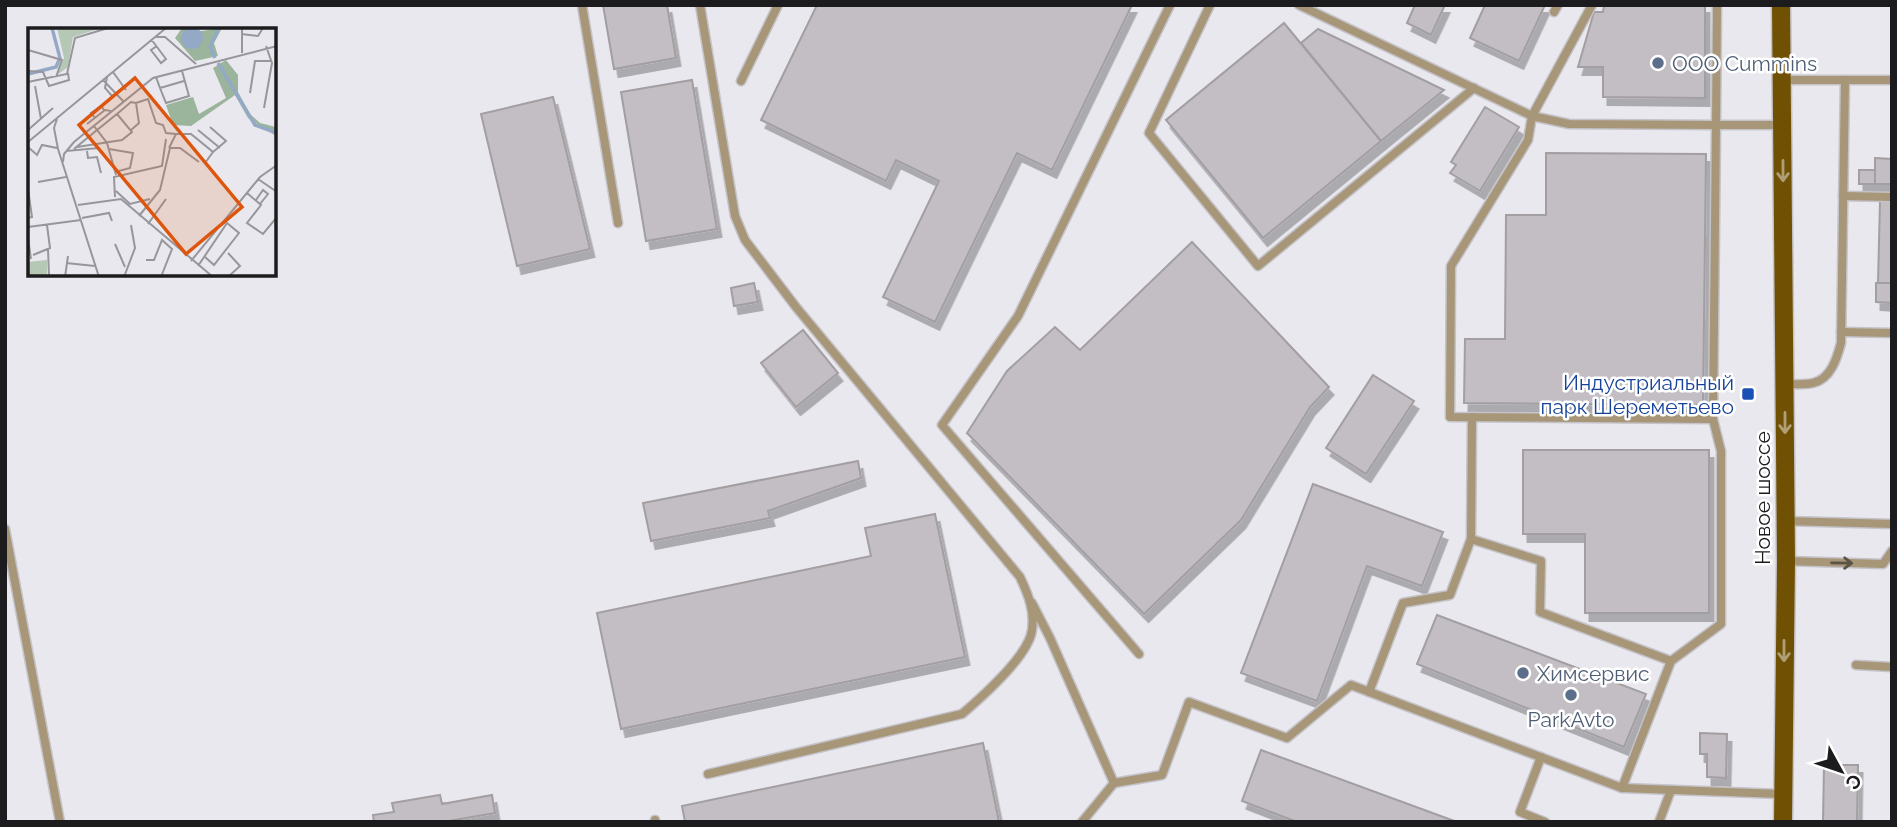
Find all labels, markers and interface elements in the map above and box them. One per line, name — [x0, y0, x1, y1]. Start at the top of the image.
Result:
inset map — [28, 28, 276, 276]
place label: OOO Cummins — [1672, 51, 1817, 76]
marker: OOO Cummins — [1650, 55, 1666, 71]
one-way arrow — [1776, 160, 1790, 183]
place label: Индустриальный парк Шереметьево — [1540, 370, 1734, 419]
marker: Индустриальный парк Шереметьево — [1740, 386, 1756, 402]
one-way arrow — [1778, 412, 1792, 435]
street label: Новое шоссе — [1750, 431, 1775, 565]
one-way arrow — [1830, 556, 1853, 569]
one-way arrow — [1777, 639, 1791, 662]
place label: Химсервис — [1537, 661, 1649, 686]
marker: Химсервис — [1515, 665, 1531, 681]
marker: ParkAvto — [1563, 687, 1579, 703]
place label: ParkAvto — [1528, 707, 1614, 732]
north arrow — [1806, 736, 1876, 806]
text: С — [1841, 770, 1867, 794]

